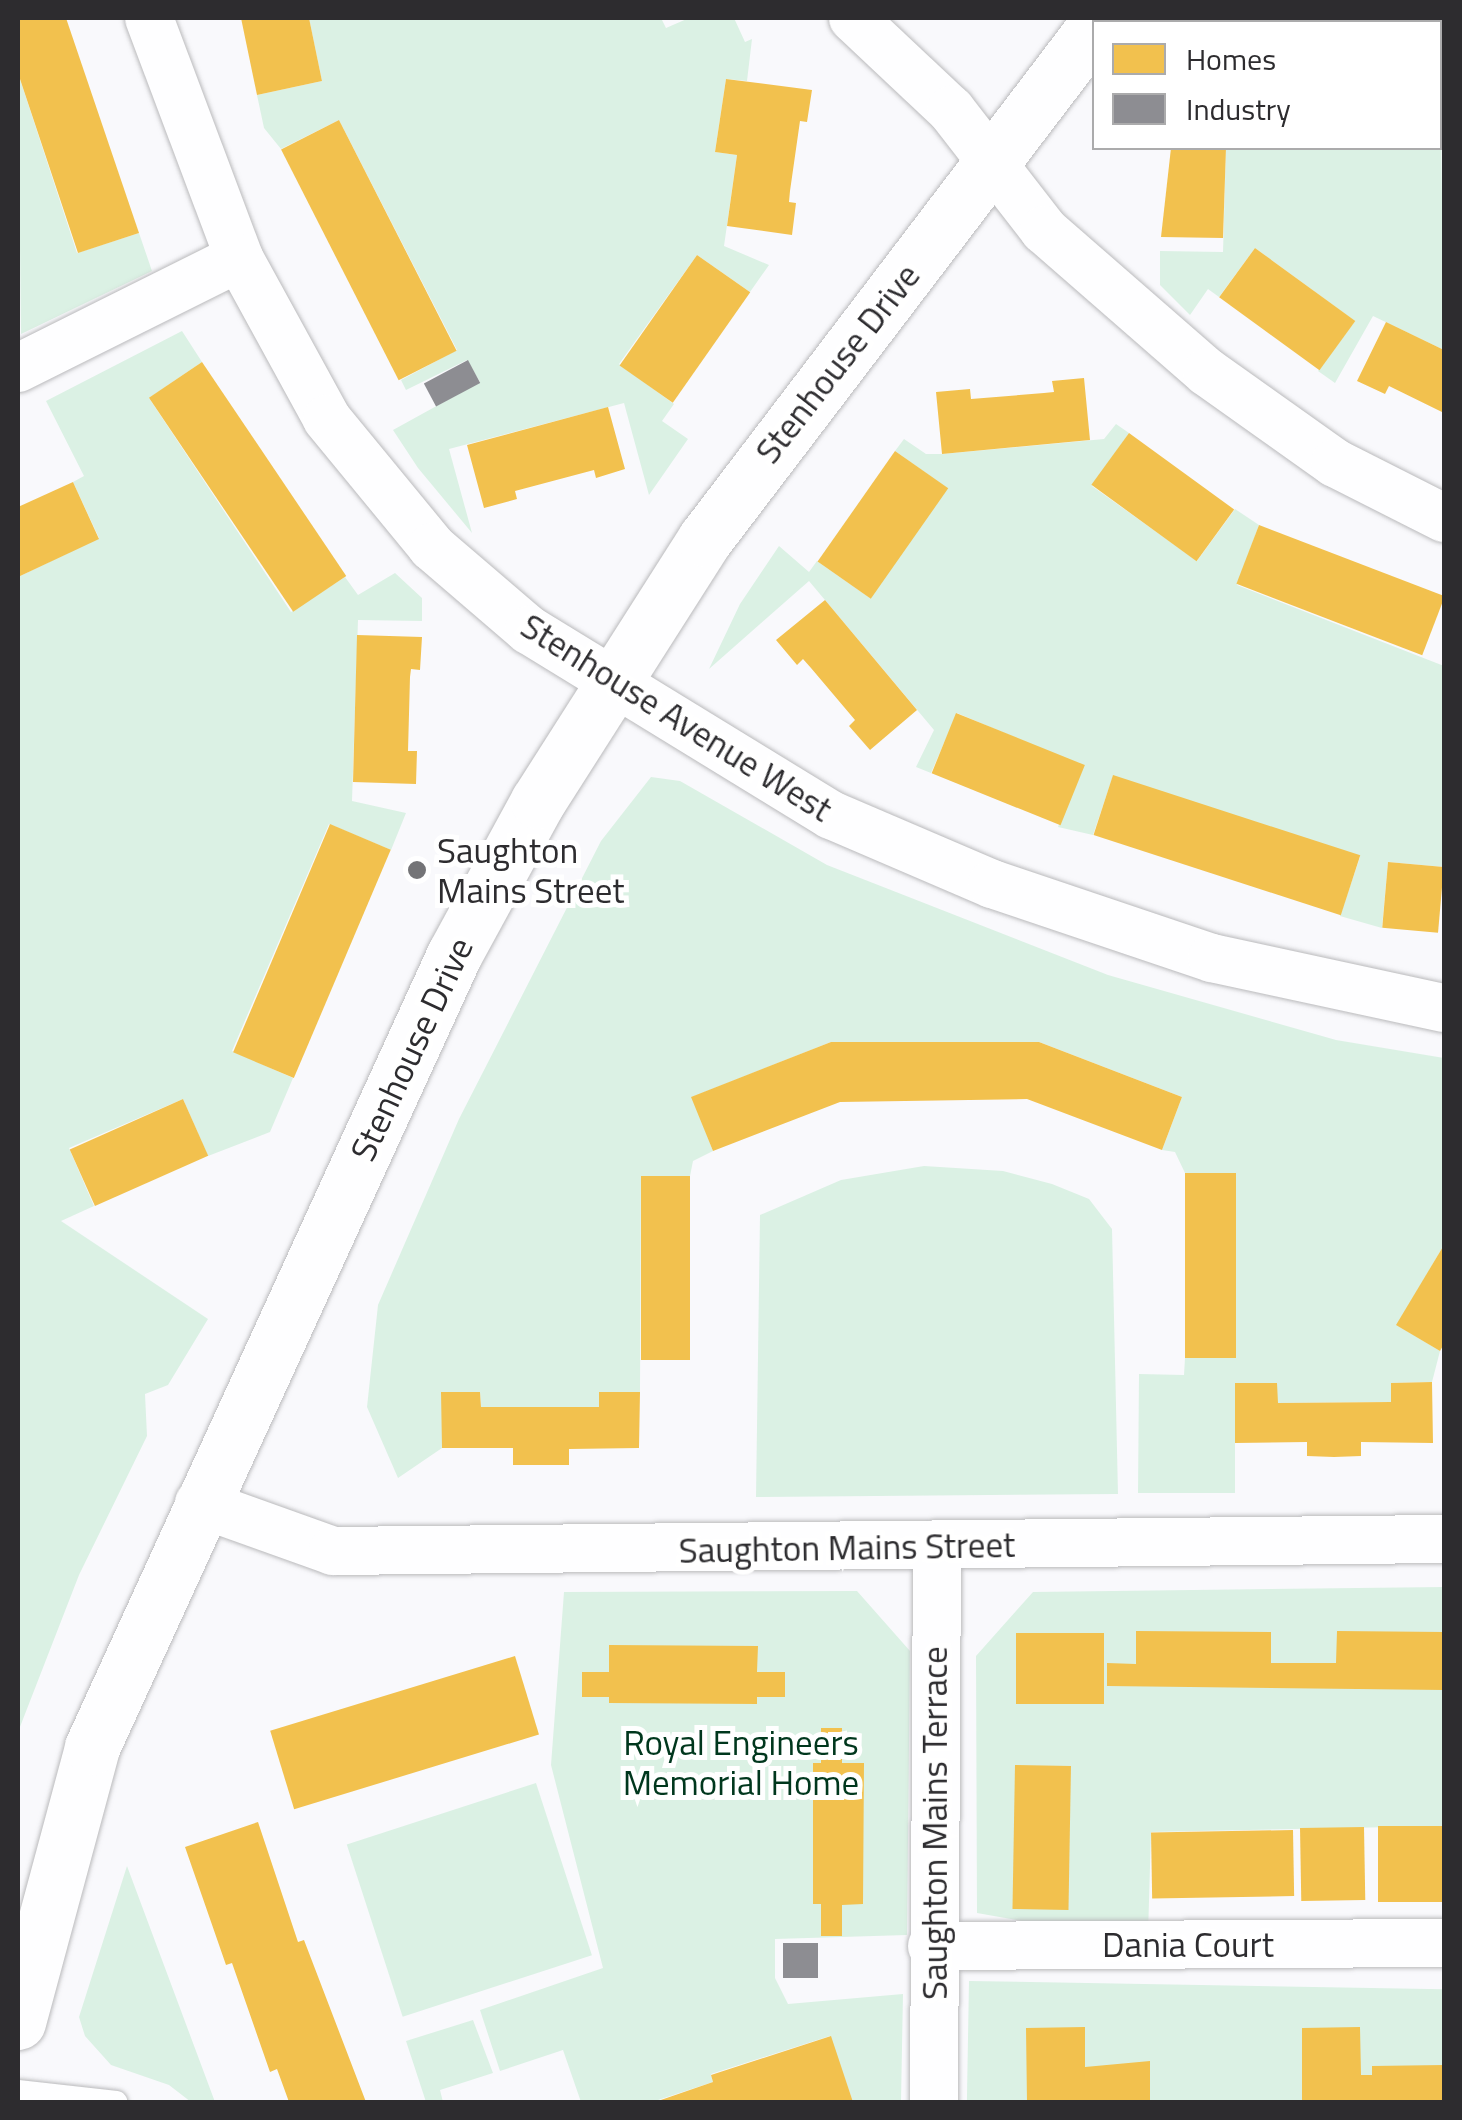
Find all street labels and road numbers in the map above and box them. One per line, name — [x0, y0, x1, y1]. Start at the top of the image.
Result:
street label: Stenhouse Drive — [746, 255, 928, 471]
street label: Stenhouse Avenue West — [514, 604, 840, 830]
street label: Stenhouse Drive — [341, 931, 481, 1167]
street label: Saughton Mains Street — [678, 1523, 1016, 1571]
street label: Saughton Mains Terrace — [913, 1646, 955, 2000]
street label: Dania Court — [1102, 1923, 1274, 1965]

